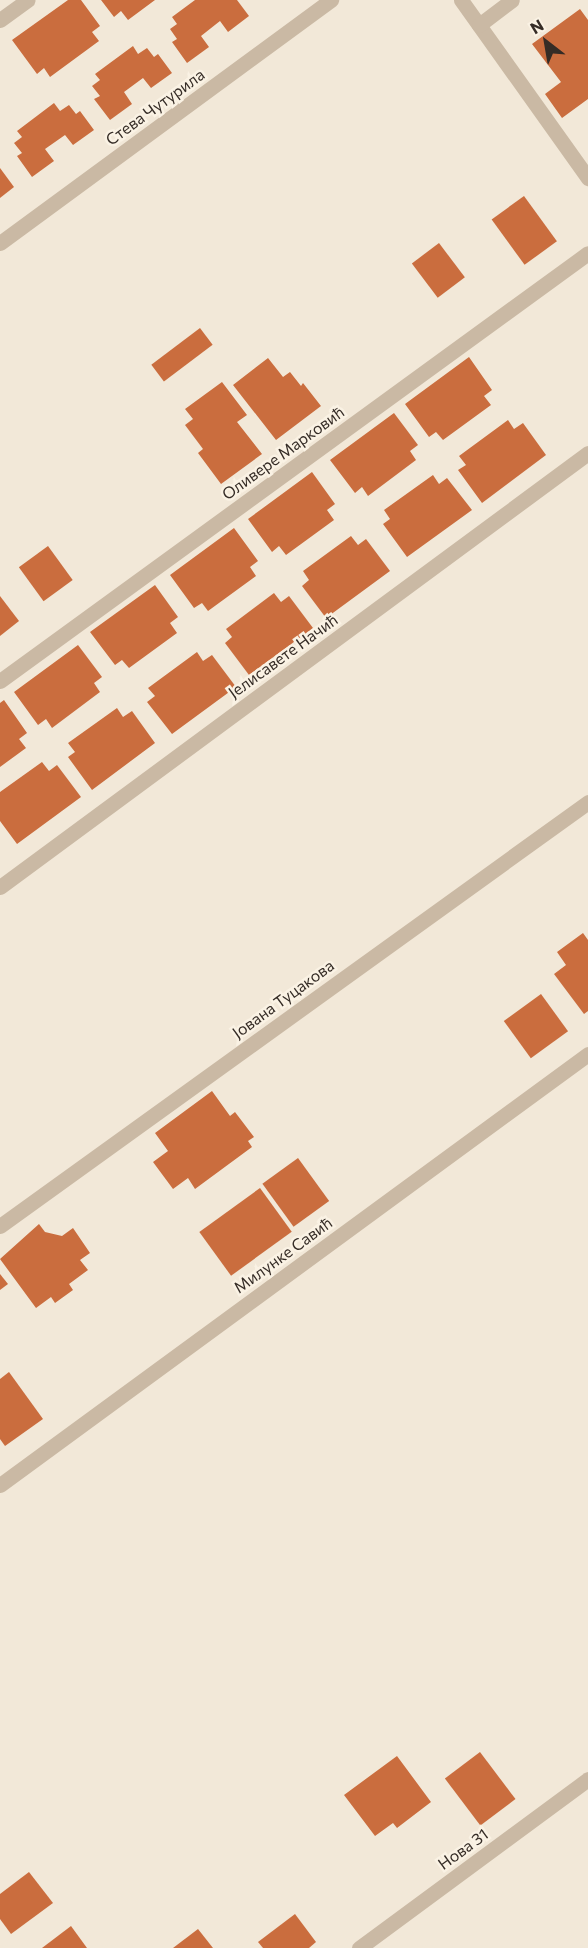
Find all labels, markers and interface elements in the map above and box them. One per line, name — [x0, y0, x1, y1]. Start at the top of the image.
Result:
north arrow — [516, 12, 576, 72]
text: N — [526, 15, 547, 37]
street label: Стева Чутурила — [102, 65, 208, 149]
street label: Оливере Марковић — [218, 402, 348, 504]
street label: Јелисавете Начић — [225, 610, 341, 702]
street label: Јована Туцакова — [228, 956, 338, 1042]
street label: Милунке Савић — [230, 1213, 336, 1297]
street label: Нова 31 — [434, 1824, 492, 1874]

